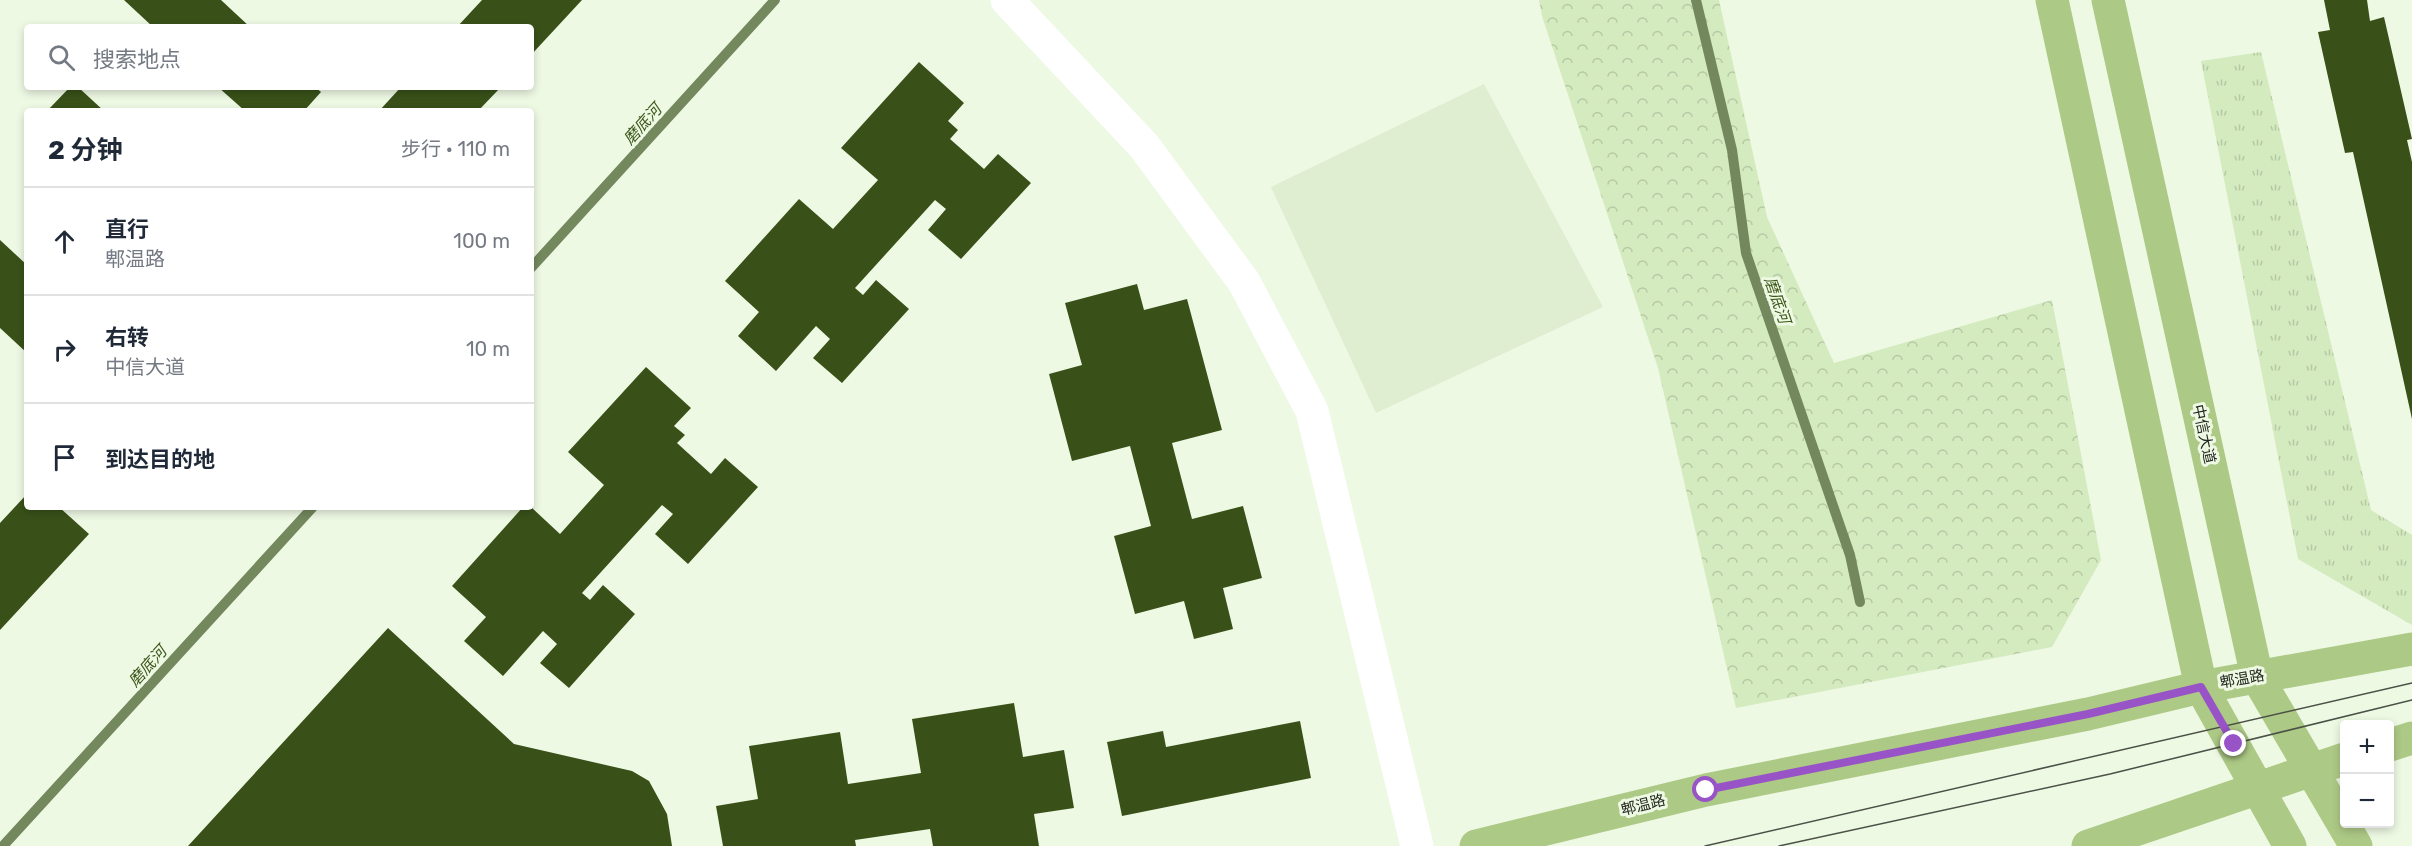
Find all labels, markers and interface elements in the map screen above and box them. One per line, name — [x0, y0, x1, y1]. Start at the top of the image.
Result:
search box — [24, 24, 534, 90]
icon: search — [45, 41, 78, 74]
text: 搜索地点 — [93, 46, 181, 73]
water label: 磨底河 — [619, 98, 667, 149]
text: 2 分钟 — [48, 135, 122, 166]
text: 步行 · 110 m — [401, 137, 510, 161]
text: 直行 — [105, 216, 149, 243]
icon: ahead — [48, 225, 81, 258]
text: 100 m — [453, 229, 510, 253]
text: 郫温路 — [105, 247, 165, 271]
water label: 磨底河 — [1761, 274, 1795, 329]
text: 右转 — [105, 324, 149, 351]
icon: right — [48, 333, 81, 366]
text: 10 m — [466, 337, 510, 361]
text: 中信大道 — [105, 355, 185, 379]
street label: 中信大道 — [2189, 403, 2219, 465]
icon: arrive — [48, 441, 81, 474]
text: 到达目的地 — [105, 446, 215, 473]
water label: 磨底河 — [124, 640, 172, 691]
street label: 郫温路 — [2218, 666, 2266, 692]
map controls — [2340, 720, 2394, 828]
button: + — [2340, 720, 2394, 774]
route end — [2220, 730, 2246, 756]
button: − — [2340, 774, 2394, 828]
route start — [1692, 776, 1718, 802]
street label: 郫温路 — [1619, 791, 1667, 819]

